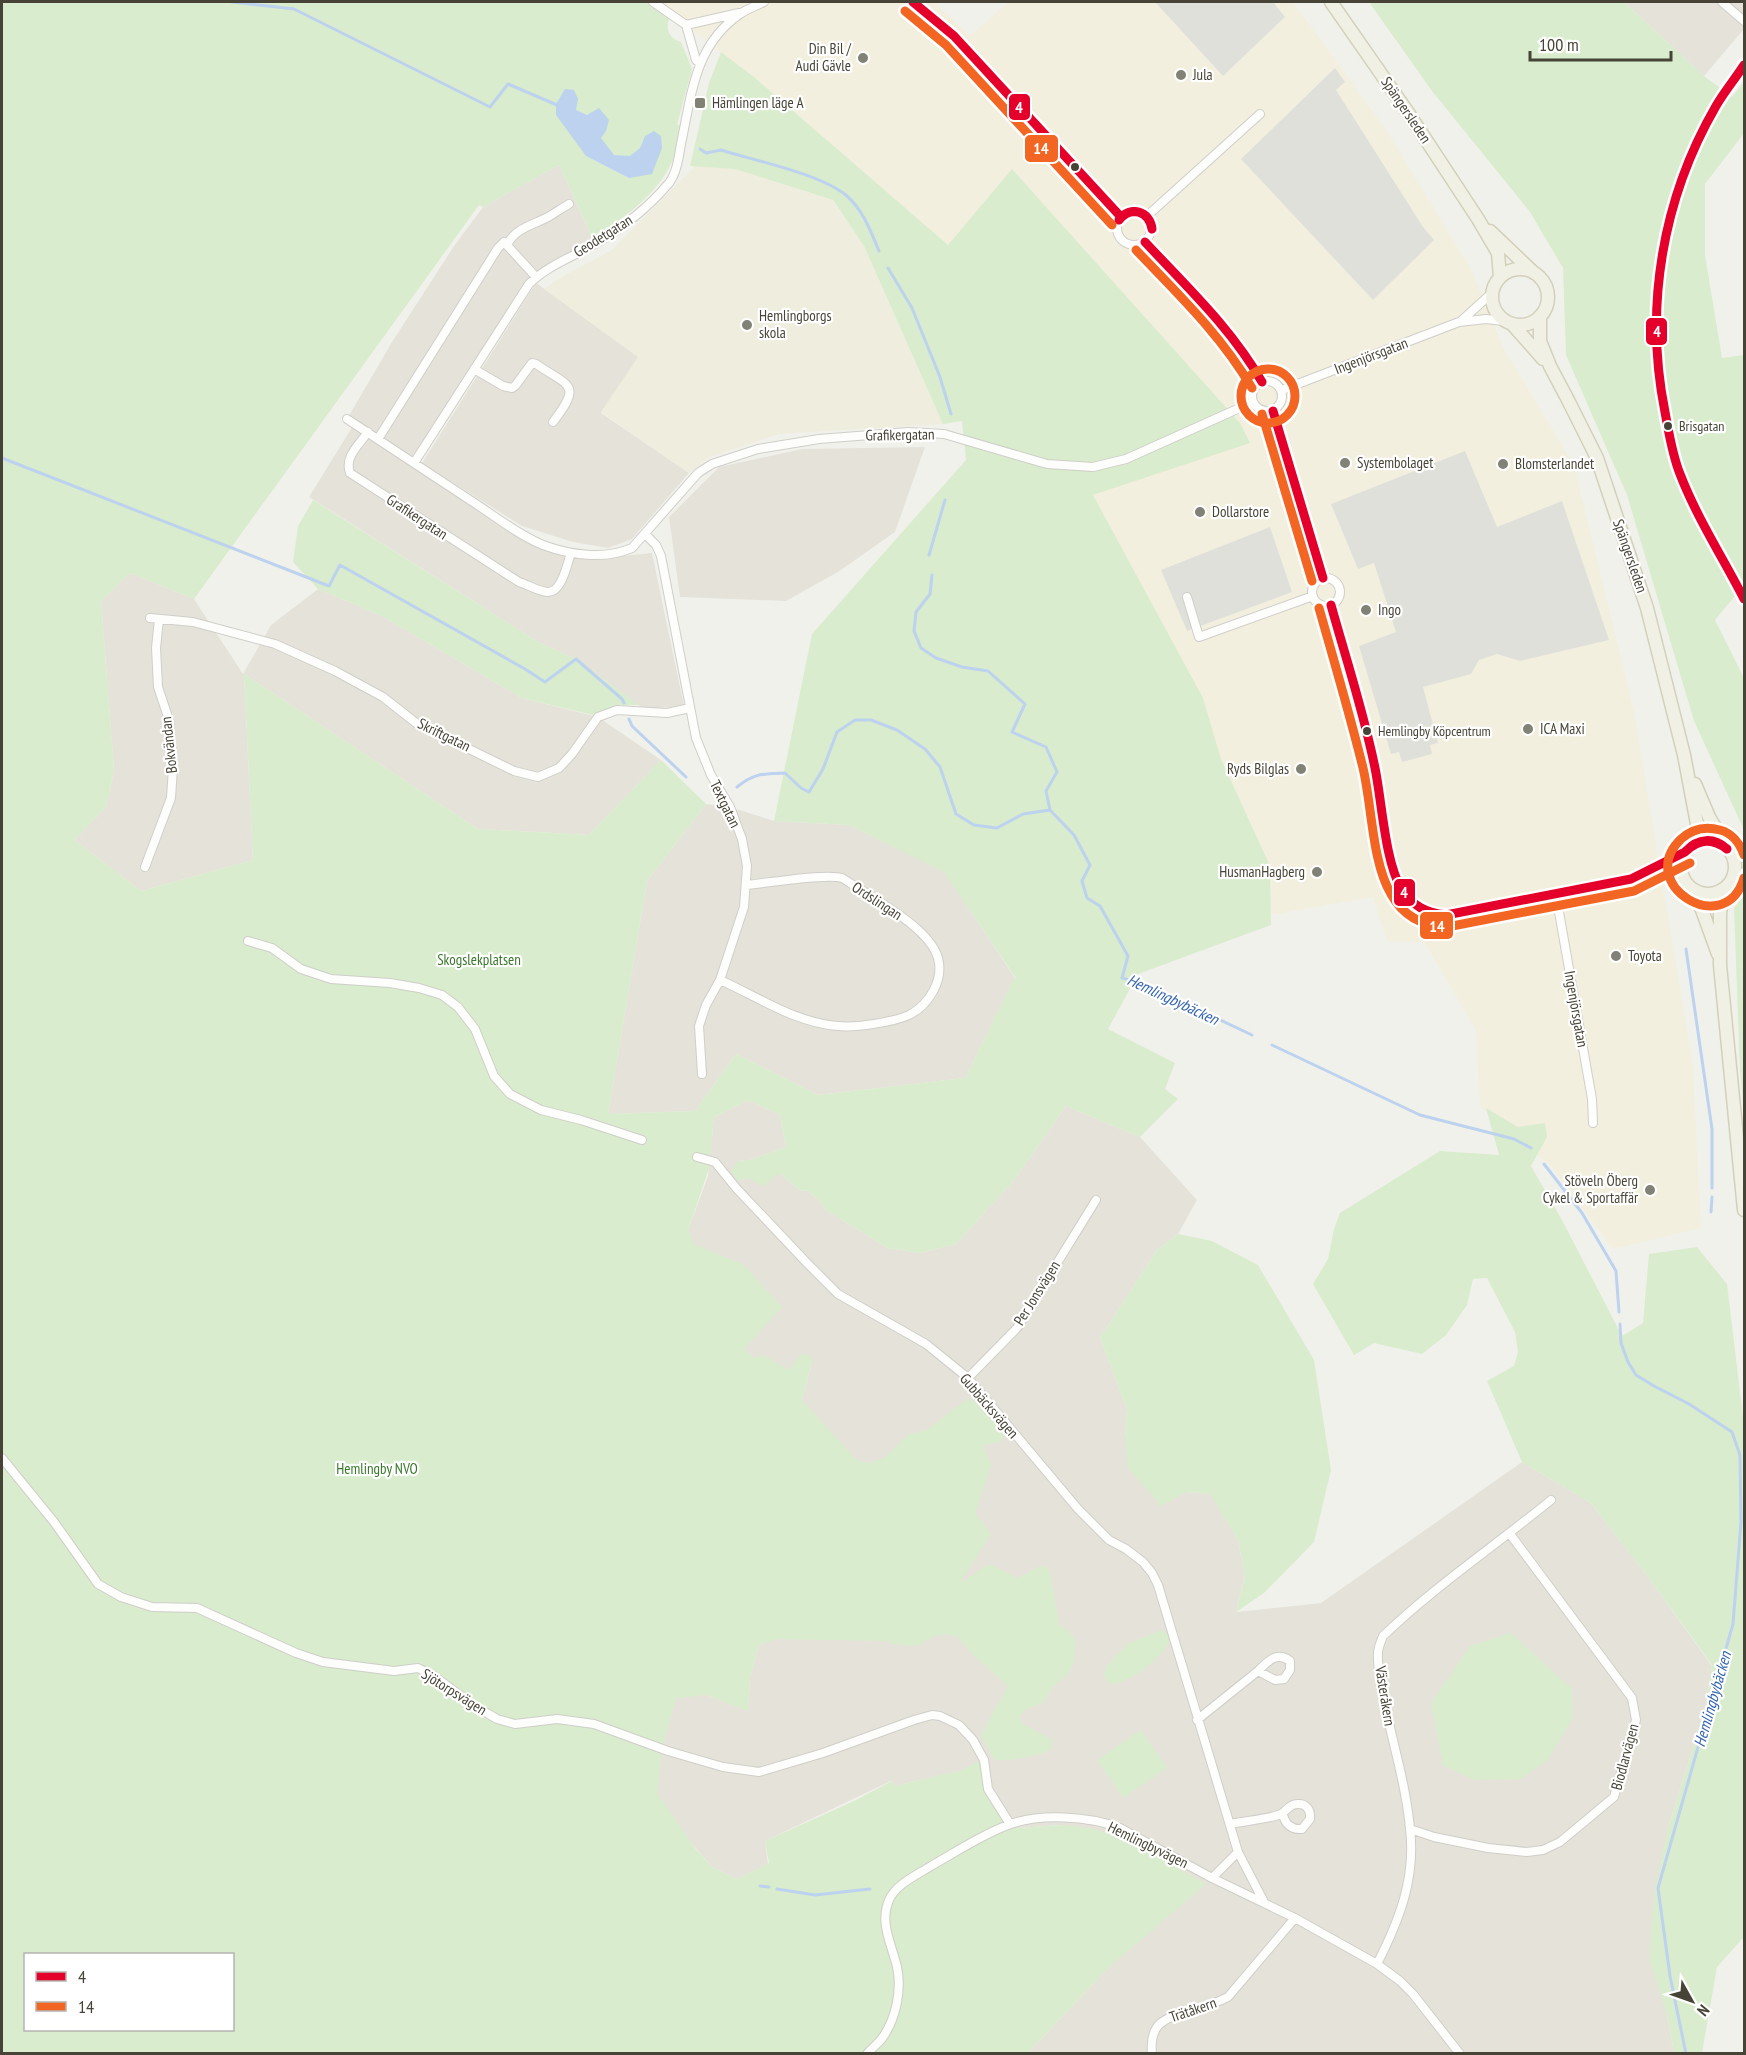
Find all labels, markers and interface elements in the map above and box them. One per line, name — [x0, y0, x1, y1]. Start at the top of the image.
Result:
scale bar — [1530, 24, 1671, 62]
text: 100 m — [1539, 33, 1579, 56]
place label: Din Bil / Audi Gävle — [796, 39, 852, 75]
marker: Din Bil / Audi Gävle — [856, 51, 870, 65]
place label: Jula — [1192, 65, 1213, 84]
marker: Jula — [1174, 68, 1188, 82]
street label: Spängersleden — [1377, 73, 1436, 147]
place label: Hämlingen läge A — [712, 93, 805, 112]
line badge: 4 — [1008, 93, 1031, 121]
marker: Hämlingen läge A — [693, 96, 707, 110]
text: 4 — [1015, 97, 1023, 117]
line badge: 14 — [1024, 134, 1059, 163]
text: 14 — [1033, 138, 1049, 158]
unlabelled marker — [1069, 161, 1081, 173]
street label: Geodetgatan — [570, 210, 636, 261]
place label: Hemlingborgs skola — [759, 306, 831, 342]
line badge: 4 — [1645, 317, 1668, 346]
marker: Hemlingborgs skola — [740, 318, 754, 332]
text: 4 — [1653, 321, 1661, 341]
street label: Ingenjörsgatan — [1331, 333, 1410, 378]
place label: Brisgatan — [1679, 417, 1724, 435]
marker: Brisgatan — [1662, 420, 1674, 432]
street label: Grafikergatan — [865, 424, 935, 445]
place label: Systembolaget — [1357, 453, 1433, 472]
place label: Blomsterlandet — [1515, 454, 1594, 473]
marker: Systembolaget — [1338, 456, 1352, 470]
marker: Blomsterlandet — [1496, 457, 1510, 471]
street label: Grafikergatan — [383, 490, 451, 543]
place label: Dollarstore — [1212, 502, 1269, 521]
marker: Dollarstore — [1193, 505, 1207, 519]
street label: Spängersleden — [1609, 517, 1652, 595]
place label: Ingo — [1378, 600, 1401, 619]
marker: Ingo — [1359, 603, 1373, 617]
street label: Skriftgatan — [415, 714, 474, 755]
street label: Bokvändan — [156, 716, 181, 774]
place label: ICA Maxi — [1540, 719, 1585, 738]
place label: Hemlingby Köpcentrum — [1378, 722, 1491, 740]
marker: ICA Maxi — [1521, 722, 1535, 736]
marker: Hemlingby Köpcentrum — [1361, 725, 1373, 737]
place label: Ryds Bilglas — [1227, 759, 1289, 778]
marker: Ryds Bilglas — [1294, 762, 1308, 776]
street label: Textgatan — [706, 777, 745, 831]
place label: HusmanHagberg — [1219, 862, 1305, 881]
marker: HusmanHagberg — [1310, 865, 1324, 879]
street label: Ordslingan — [848, 877, 906, 924]
line badge: 4 — [1393, 878, 1416, 907]
text: 4 — [1400, 882, 1408, 902]
line badge: 14 — [1419, 911, 1454, 940]
text: 14 — [1429, 916, 1445, 936]
place label: Toyota — [1628, 946, 1662, 965]
marker: Toyota — [1609, 949, 1623, 963]
park label: Skogslekplatsen — [437, 950, 521, 969]
water label: Hemlingbybäcken — [1124, 969, 1223, 1029]
street label: Ingenjörsgatan — [1560, 969, 1593, 1049]
place label: Stöveln Öberg Cykel & Sportaffär — [1543, 1171, 1639, 1207]
marker: Stöveln Öberg Cykel & Sportaffär — [1643, 1183, 1657, 1197]
street label: Per Jonsvägen — [1009, 1257, 1064, 1329]
street label: Gubbäcksvägen — [956, 1369, 1023, 1442]
park label: Hemlingby NVO — [336, 1459, 418, 1478]
water label: Hemlingbybäcken — [1689, 1648, 1735, 1749]
street label: Sjötorpsvägen — [418, 1664, 490, 1719]
street label: Västeråkern — [1371, 1664, 1400, 1727]
street label: Biodlarvägen — [1607, 1722, 1642, 1792]
street label: Hemlingbyvägen — [1105, 1817, 1192, 1872]
legend — [24, 1953, 234, 2031]
text: 4 — [78, 1965, 86, 1988]
north arrow — [1662, 1971, 1722, 2031]
street label: Trätåkern — [1167, 1993, 1219, 2026]
text: 14 — [78, 1995, 94, 2018]
text: N — [1693, 2001, 1714, 2020]

